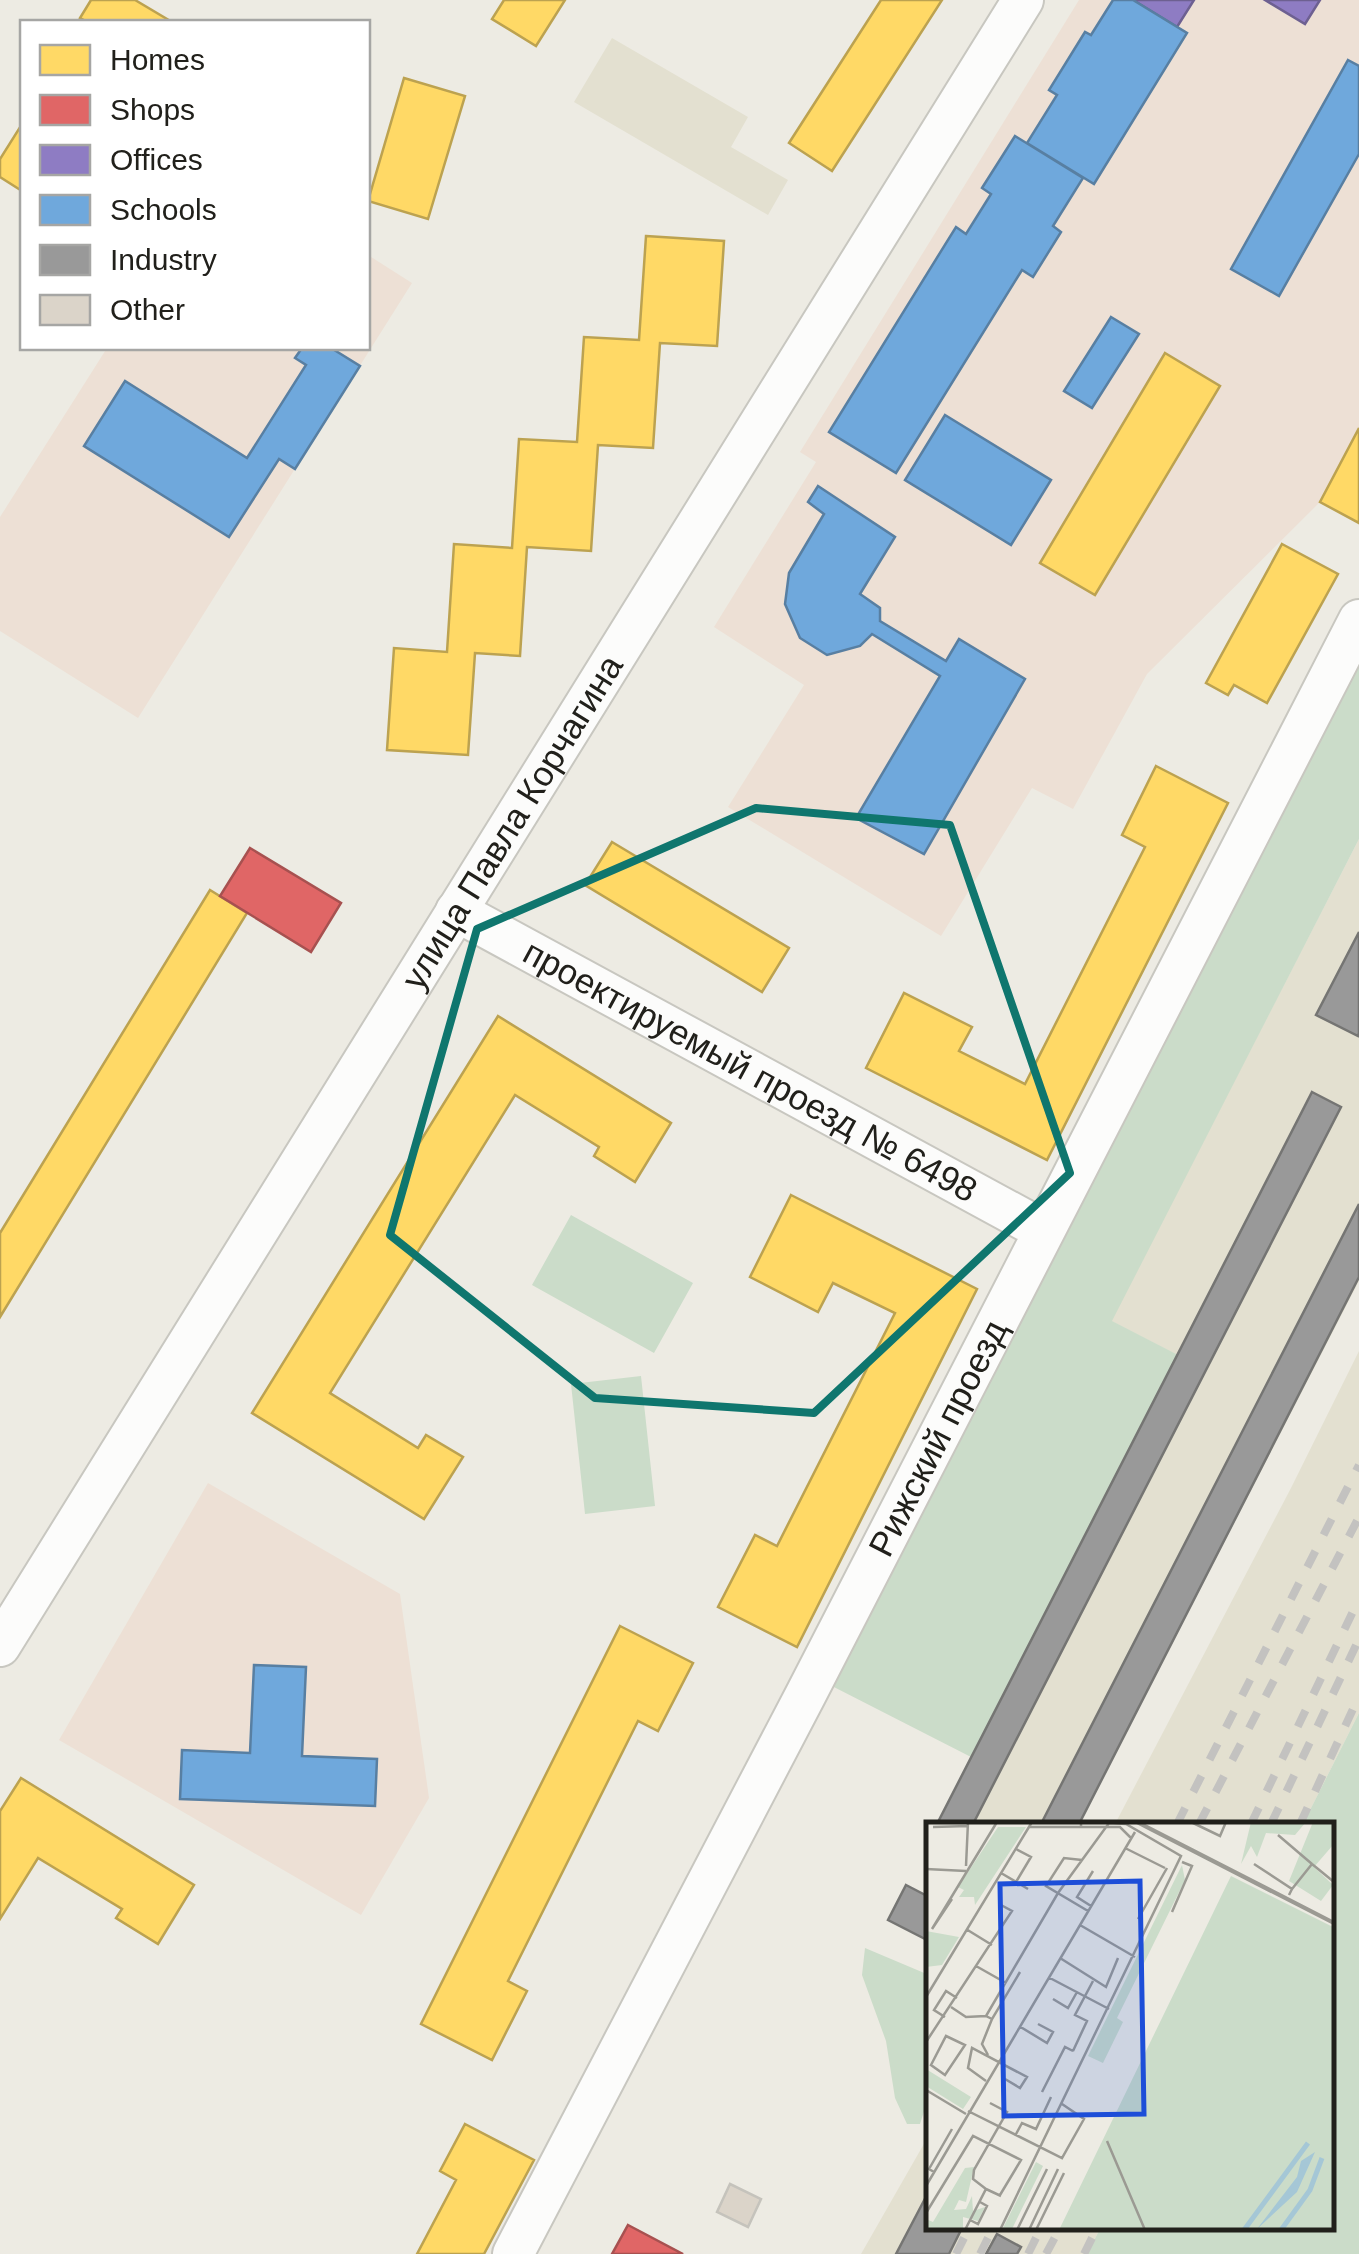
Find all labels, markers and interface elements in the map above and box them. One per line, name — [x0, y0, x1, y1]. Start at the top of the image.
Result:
legend — [20, 20, 370, 350]
text: Homes — [110, 43, 205, 76]
text: Shops — [110, 93, 195, 126]
text: Offices — [110, 143, 203, 176]
text: Schools — [110, 193, 217, 226]
text: Industry — [110, 243, 217, 276]
text: Other — [110, 293, 185, 326]
street label: улица Павла Корчагина — [393, 647, 630, 996]
street label: проектируемый проезд № 6498 — [517, 932, 984, 1209]
street label: Рижский проезд — [860, 1313, 1014, 1562]
inset map — [926, 1822, 1334, 2229]

